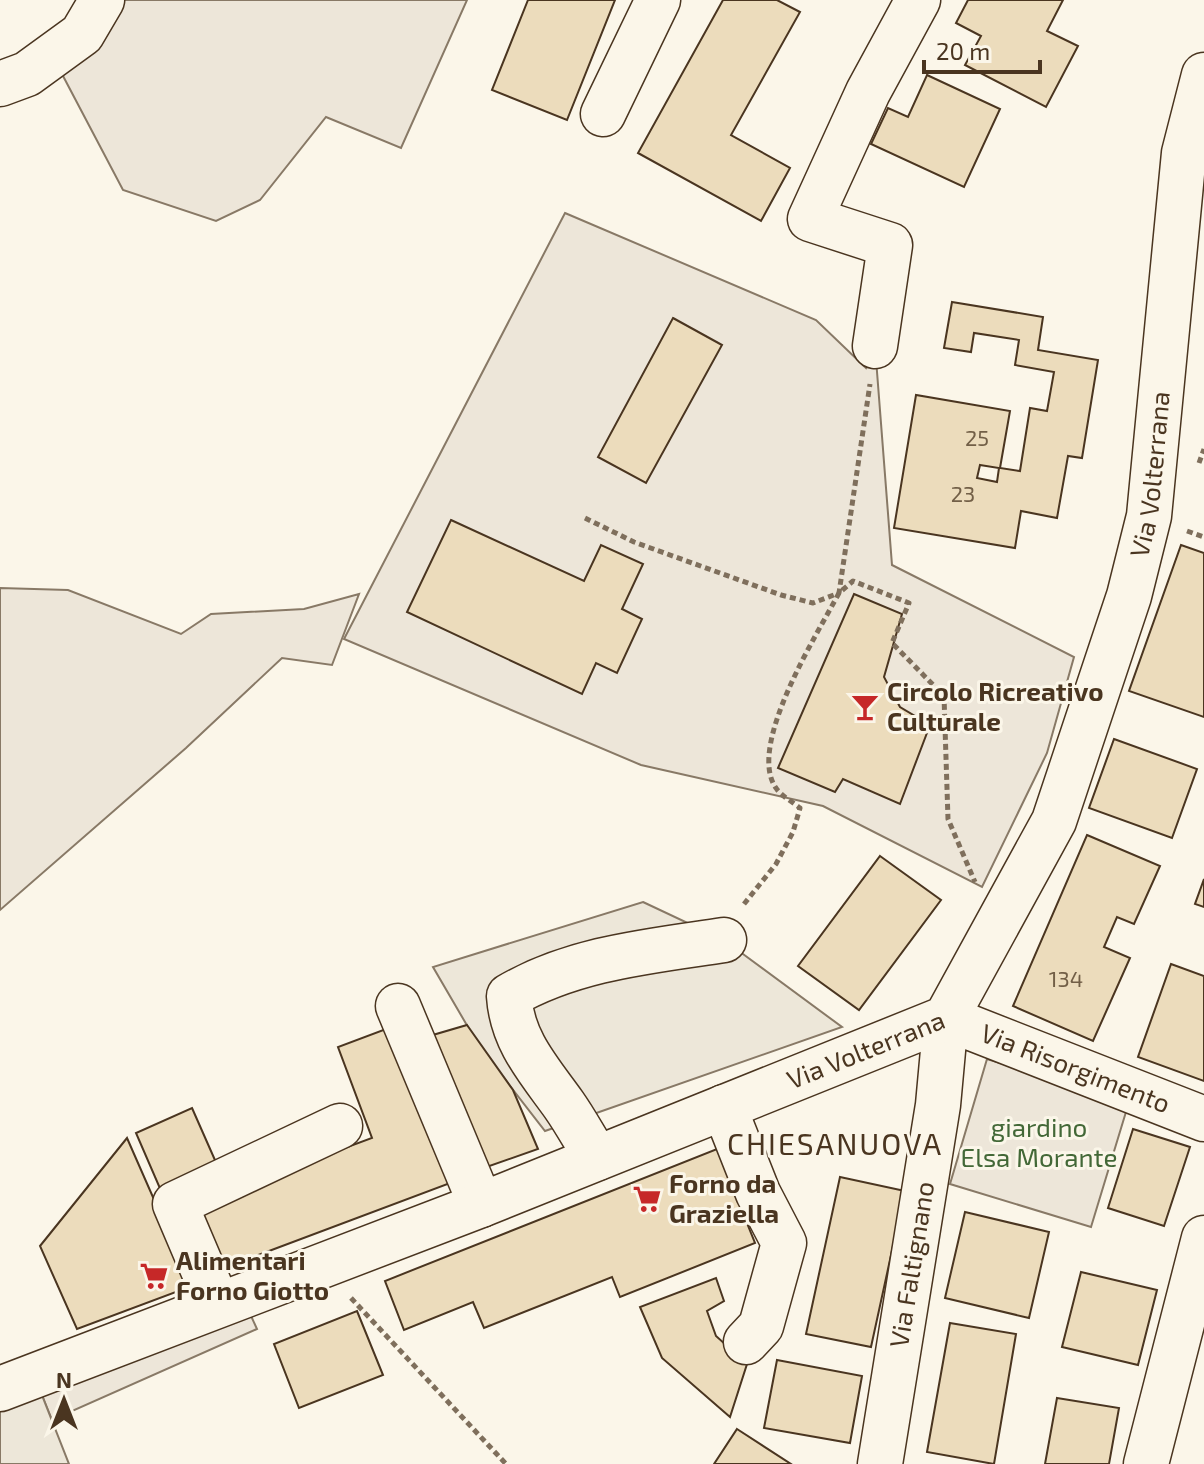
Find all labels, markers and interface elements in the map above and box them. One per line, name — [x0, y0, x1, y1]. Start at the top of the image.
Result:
scale bar — [924, 24, 1040, 74]
text: 20 m — [936, 36, 990, 65]
street label: Via Volterrana — [1122, 390, 1175, 560]
house number: 25 — [965, 424, 989, 450]
house number: 23 — [951, 480, 975, 506]
place label: Circolo Ricreativo Culturale — [887, 675, 1104, 736]
bar icon: Circolo Ricreativo Culturale — [850, 692, 880, 722]
house number: 134 — [1049, 965, 1083, 991]
street label: Via Volterrana — [782, 1003, 949, 1094]
street label: Via Risorgimento — [977, 1016, 1175, 1118]
park label: giardino Elsa Morante — [961, 1111, 1117, 1172]
district label: CHIESANUOVA — [727, 1125, 943, 1161]
place label: Forno da Graziella — [669, 1167, 779, 1228]
street label: Via Faltignano — [882, 1179, 939, 1350]
supermarket icon: Forno da Graziella — [632, 1184, 662, 1214]
place label: Alimentari Forno Giotto — [176, 1244, 329, 1305]
supermarket icon: Alimentari Forno Giotto — [139, 1261, 169, 1291]
north arrow — [24, 1360, 104, 1440]
text: N — [56, 1366, 72, 1392]

